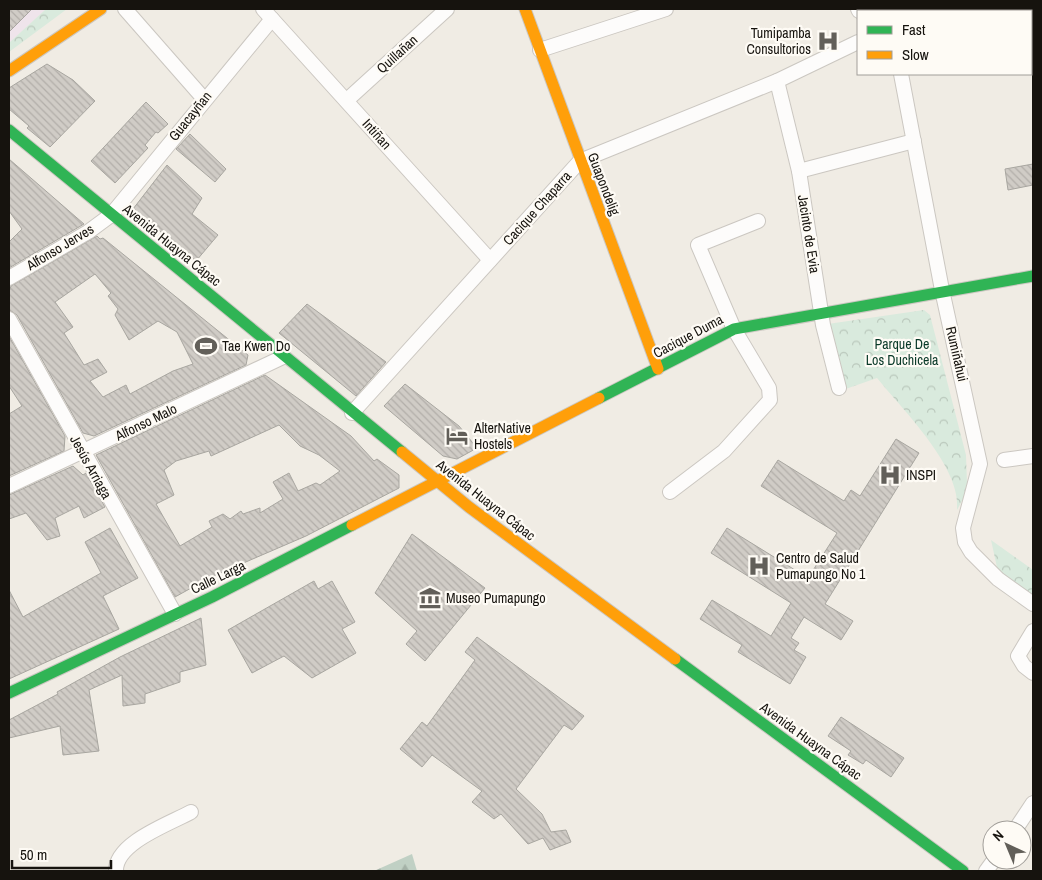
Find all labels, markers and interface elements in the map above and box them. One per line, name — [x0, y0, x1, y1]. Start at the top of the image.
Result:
legend — [857, 10, 1032, 75]
text: Fast — [902, 19, 926, 40]
place label: Tumipamba Consultorios — [747, 24, 812, 58]
hospital icon: Tumipamba Consultorios — [815, 28, 841, 54]
street label: Quillañan — [373, 31, 421, 77]
text: Slow — [902, 44, 929, 65]
street label: Guacayñan — [165, 88, 215, 144]
street label: Intiñan — [359, 115, 395, 153]
street label: Guapondelig — [584, 150, 624, 218]
street label: Cacique Chaparra — [499, 167, 575, 249]
street label: Jacinto de Evia — [794, 194, 824, 275]
street label: Avenida Huayna Cápac — [119, 199, 225, 290]
street label: Alfonso Jerves — [22, 220, 97, 275]
street label: Cacique Duma — [650, 310, 727, 362]
street label: Rumiñahui — [942, 325, 972, 383]
sports icon: Tae Kwen Do — [193, 333, 219, 359]
park label: Parque De Los Duchicela — [866, 335, 939, 369]
place label: Tae Kwen Do — [222, 337, 291, 355]
street label: Alfonso Malo — [111, 399, 180, 445]
place label: AlterNative Hostels — [473, 419, 531, 453]
hotel icon: AlterNative Hostels — [444, 423, 470, 449]
street label: Jesús Arriaga — [66, 432, 116, 503]
street label: Avenida Huayna Cápac — [432, 455, 539, 545]
hospital icon: INSPI — [877, 462, 903, 488]
place label: INSPI — [906, 466, 936, 484]
place label: Centro de Salud Pumapungo No 1 — [776, 549, 866, 583]
hospital icon: Centro de Salud Pumapungo No 1 — [746, 553, 772, 579]
street label: Calle Larga — [188, 556, 249, 598]
museum icon: Museo Pumapungo — [417, 585, 443, 611]
place label: Museo Pumapungo — [446, 589, 546, 607]
street label: Avenida Huayna Cápac — [756, 698, 865, 784]
north arrow — [982, 820, 1032, 870]
text: N — [989, 826, 1007, 845]
scale bar — [12, 838, 111, 870]
text: 50 m — [20, 844, 47, 865]

